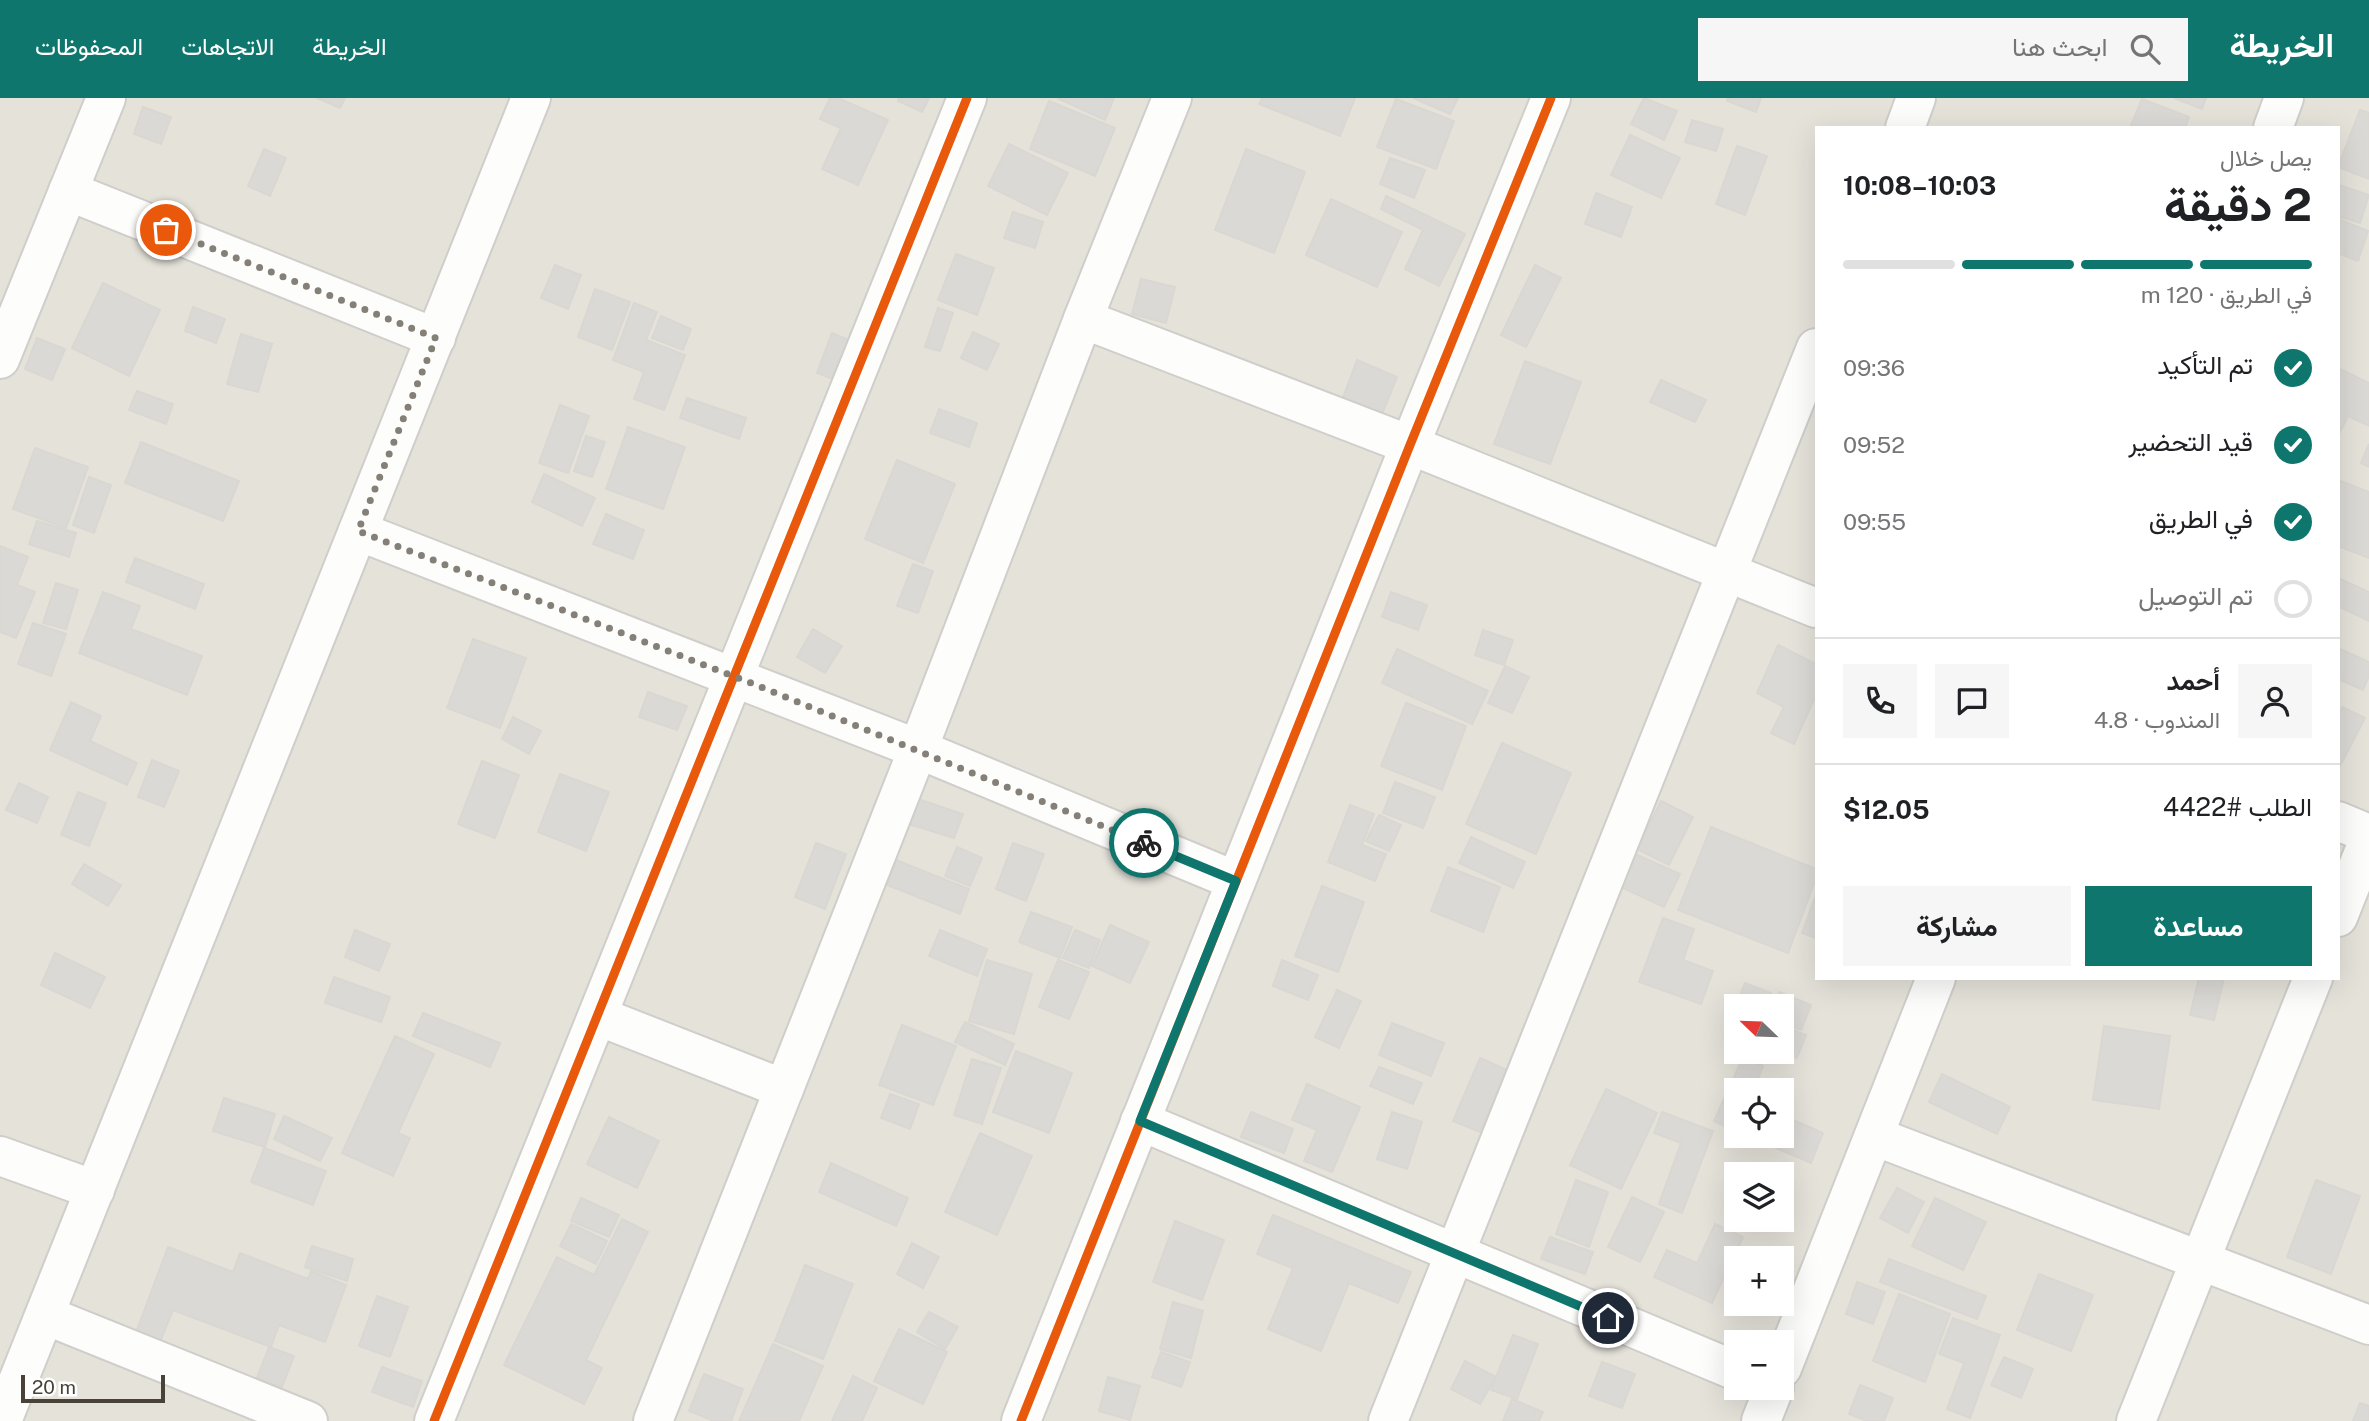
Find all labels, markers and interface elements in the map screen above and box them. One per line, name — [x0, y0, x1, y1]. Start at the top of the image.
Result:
search box — [1698, 18, 2188, 81]
text: الخريطة — [2230, 26, 2334, 64]
icon: search — [2126, 30, 2164, 68]
text: ابحث هنا — [2012, 31, 2108, 62]
text: المحفوظات — [35, 32, 143, 60]
text: الاتجاهات — [181, 32, 274, 60]
text: الخريطة — [312, 32, 387, 60]
text: يصل خلال — [2220, 144, 2312, 171]
text: 10:03–10:08 — [1843, 170, 1996, 201]
text: 2 دقيقة — [2164, 177, 2312, 231]
pin — [136, 200, 196, 260]
icon: bag — [147, 211, 185, 249]
text: في الطريق · 120 m — [2141, 281, 2312, 308]
text: تم التأكيد — [2157, 349, 2253, 380]
icon: check — [2274, 349, 2312, 387]
text: 09:36 — [1843, 354, 1905, 381]
text: قيد التحضير — [2128, 426, 2253, 457]
icon: check — [2274, 426, 2312, 464]
text: 09:52 — [1843, 431, 1905, 458]
text: في الطريق — [2149, 503, 2253, 534]
icon: check — [2274, 503, 2312, 541]
text: 09:55 — [1843, 508, 1906, 535]
text: تم التوصيل — [2138, 580, 2253, 611]
button: phone — [1843, 664, 1917, 738]
button: chat — [1935, 664, 2009, 738]
button: person — [2238, 664, 2312, 738]
text: أحمد — [2167, 665, 2220, 696]
text: المندوب · 4.8 — [2094, 706, 2220, 733]
text: الطلب #4422 — [2163, 791, 2312, 822]
text: $12.05 — [1843, 794, 1930, 825]
courier — [1109, 808, 1179, 878]
icon: bike — [1125, 824, 1163, 862]
button: مشاركة — [1843, 886, 2071, 966]
button: مساعدة — [2085, 886, 2312, 966]
north arrow — [1724, 994, 1794, 1064]
map controls — [1724, 994, 1794, 1400]
button: locate — [1724, 1078, 1794, 1148]
button: layers — [1724, 1162, 1794, 1232]
button: + — [1724, 1246, 1794, 1316]
pin — [1578, 1288, 1638, 1348]
icon: home — [1589, 1299, 1627, 1337]
button: − — [1724, 1330, 1794, 1400]
scale bar — [21, 1372, 164, 1404]
text: 20 m — [32, 1376, 76, 1398]

